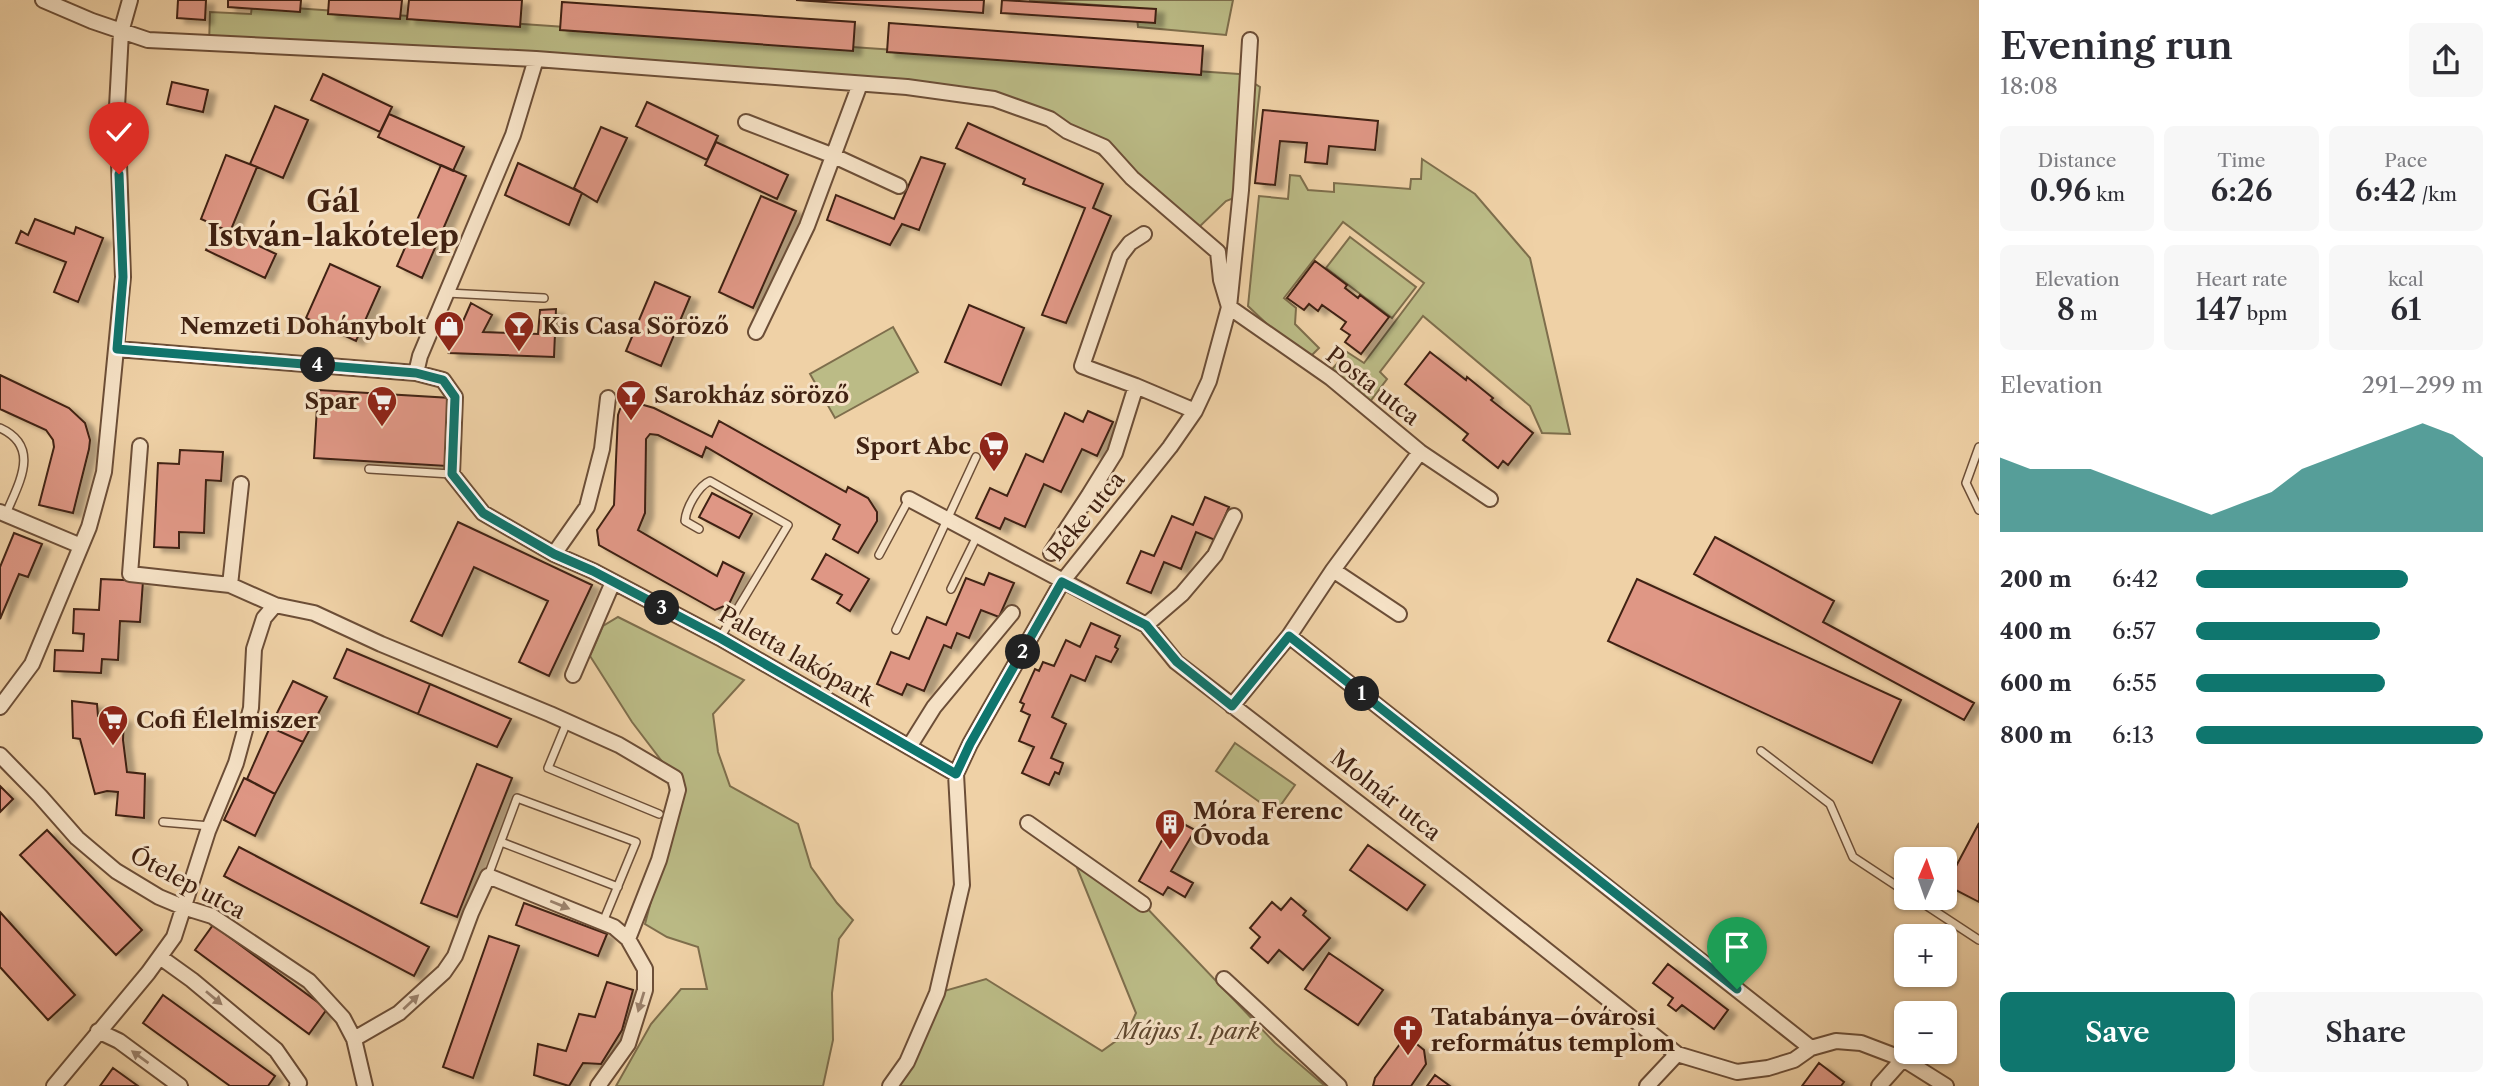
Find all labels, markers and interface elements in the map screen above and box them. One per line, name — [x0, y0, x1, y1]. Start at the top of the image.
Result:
text: Evening run — [2000, 22, 2233, 69]
button: share — [2409, 23, 2483, 97]
text: 18:08 — [2000, 72, 2058, 100]
pin — [89, 102, 149, 174]
icon: check — [100, 113, 138, 151]
text: Distance — [2038, 149, 2116, 172]
text: Time — [2217, 149, 2266, 172]
text: Pace — [2384, 149, 2427, 172]
text: 0.96 — [2029, 172, 2091, 209]
text: 6:26 — [2211, 172, 2272, 209]
text: 6:42 — [2355, 172, 2416, 209]
district label: Gál István-lakótelep — [207, 183, 459, 254]
text: km — [2091, 183, 2125, 206]
text: /km — [2416, 183, 2457, 206]
text: Elevation — [2035, 268, 2120, 291]
text: Heart rate — [2196, 268, 2287, 291]
text: kcal — [2388, 268, 2424, 291]
text: 8 — [2057, 291, 2075, 328]
text: 147 — [2195, 291, 2242, 328]
text: 61 — [2390, 291, 2421, 328]
text: m — [2075, 302, 2098, 325]
text: bpm — [2242, 302, 2288, 325]
shop icon: Nemzeti Dohánybolt — [432, 309, 466, 353]
bar icon: Kis Casa Söröző — [502, 309, 536, 353]
place label: Nemzeti Dohánybolt — [180, 312, 427, 340]
place label: Kis Casa Söröző — [542, 312, 729, 340]
street label: Posta utca — [1321, 341, 1426, 432]
pin: 4 — [300, 348, 336, 382]
text: 4 — [312, 353, 323, 376]
text: Elevation — [2000, 371, 2103, 399]
text: 291–299 m — [2362, 371, 2483, 399]
bar icon: Sarokház söröző — [614, 378, 648, 422]
place label: Sarokház söröző — [654, 381, 849, 409]
supermarket icon: Spar — [365, 384, 399, 428]
place label: Spar — [304, 387, 360, 415]
supermarket icon: Sport Abc — [977, 429, 1011, 473]
place label: Sport Abc — [856, 432, 971, 460]
street label: Béke utca — [1041, 465, 1131, 566]
text: 200 m — [2000, 565, 2072, 593]
text: 6:42 — [2112, 565, 2158, 593]
pin: 3 — [644, 590, 680, 626]
text: 3 — [656, 596, 667, 619]
street label: Paletta lakópark — [714, 600, 882, 713]
text: 400 m — [2000, 617, 2072, 645]
text: 6:57 — [2112, 617, 2156, 645]
pin: 2 — [1006, 634, 1040, 670]
text: 2 — [1017, 640, 1028, 663]
text: 600 m — [2000, 669, 2072, 697]
text: 6:55 — [2112, 669, 2157, 697]
pin: 1 — [1344, 676, 1380, 712]
text: 1 — [1357, 682, 1366, 705]
supermarket icon: Cofi Élelmiszer — [96, 703, 130, 747]
place label: Cofi Élelmiszer — [136, 706, 319, 734]
text: 800 m — [2000, 721, 2072, 749]
text: 6:13 — [2112, 721, 2154, 749]
street label: Molnár utca — [1325, 743, 1447, 847]
place label: Móra Ferenc Óvoda — [1193, 797, 1343, 851]
building icon: Móra Ferenc Óvoda — [1153, 807, 1187, 851]
street label: Ótelep utca — [126, 841, 251, 925]
north arrow — [1894, 847, 1956, 910]
map controls — [1894, 847, 1957, 1064]
one-way arrow — [549, 899, 570, 910]
pin — [1707, 917, 1767, 989]
button: + — [1894, 924, 1957, 987]
icon: arrive — [1718, 928, 1756, 966]
one-way arrow — [205, 991, 223, 1006]
one-way arrow — [635, 992, 646, 1013]
button: Save — [2000, 992, 2235, 1072]
button: Share — [2249, 992, 2483, 1072]
one-way arrow — [402, 995, 419, 1011]
button: − — [1894, 1001, 1957, 1064]
place label: Tatabánya–óvárosi református templom — [1431, 1003, 1675, 1057]
church icon: Tatabánya–óvárosi református templom — [1391, 1013, 1425, 1057]
park label: Május 1. park — [1113, 1017, 1260, 1045]
one-way arrow — [131, 1050, 149, 1064]

